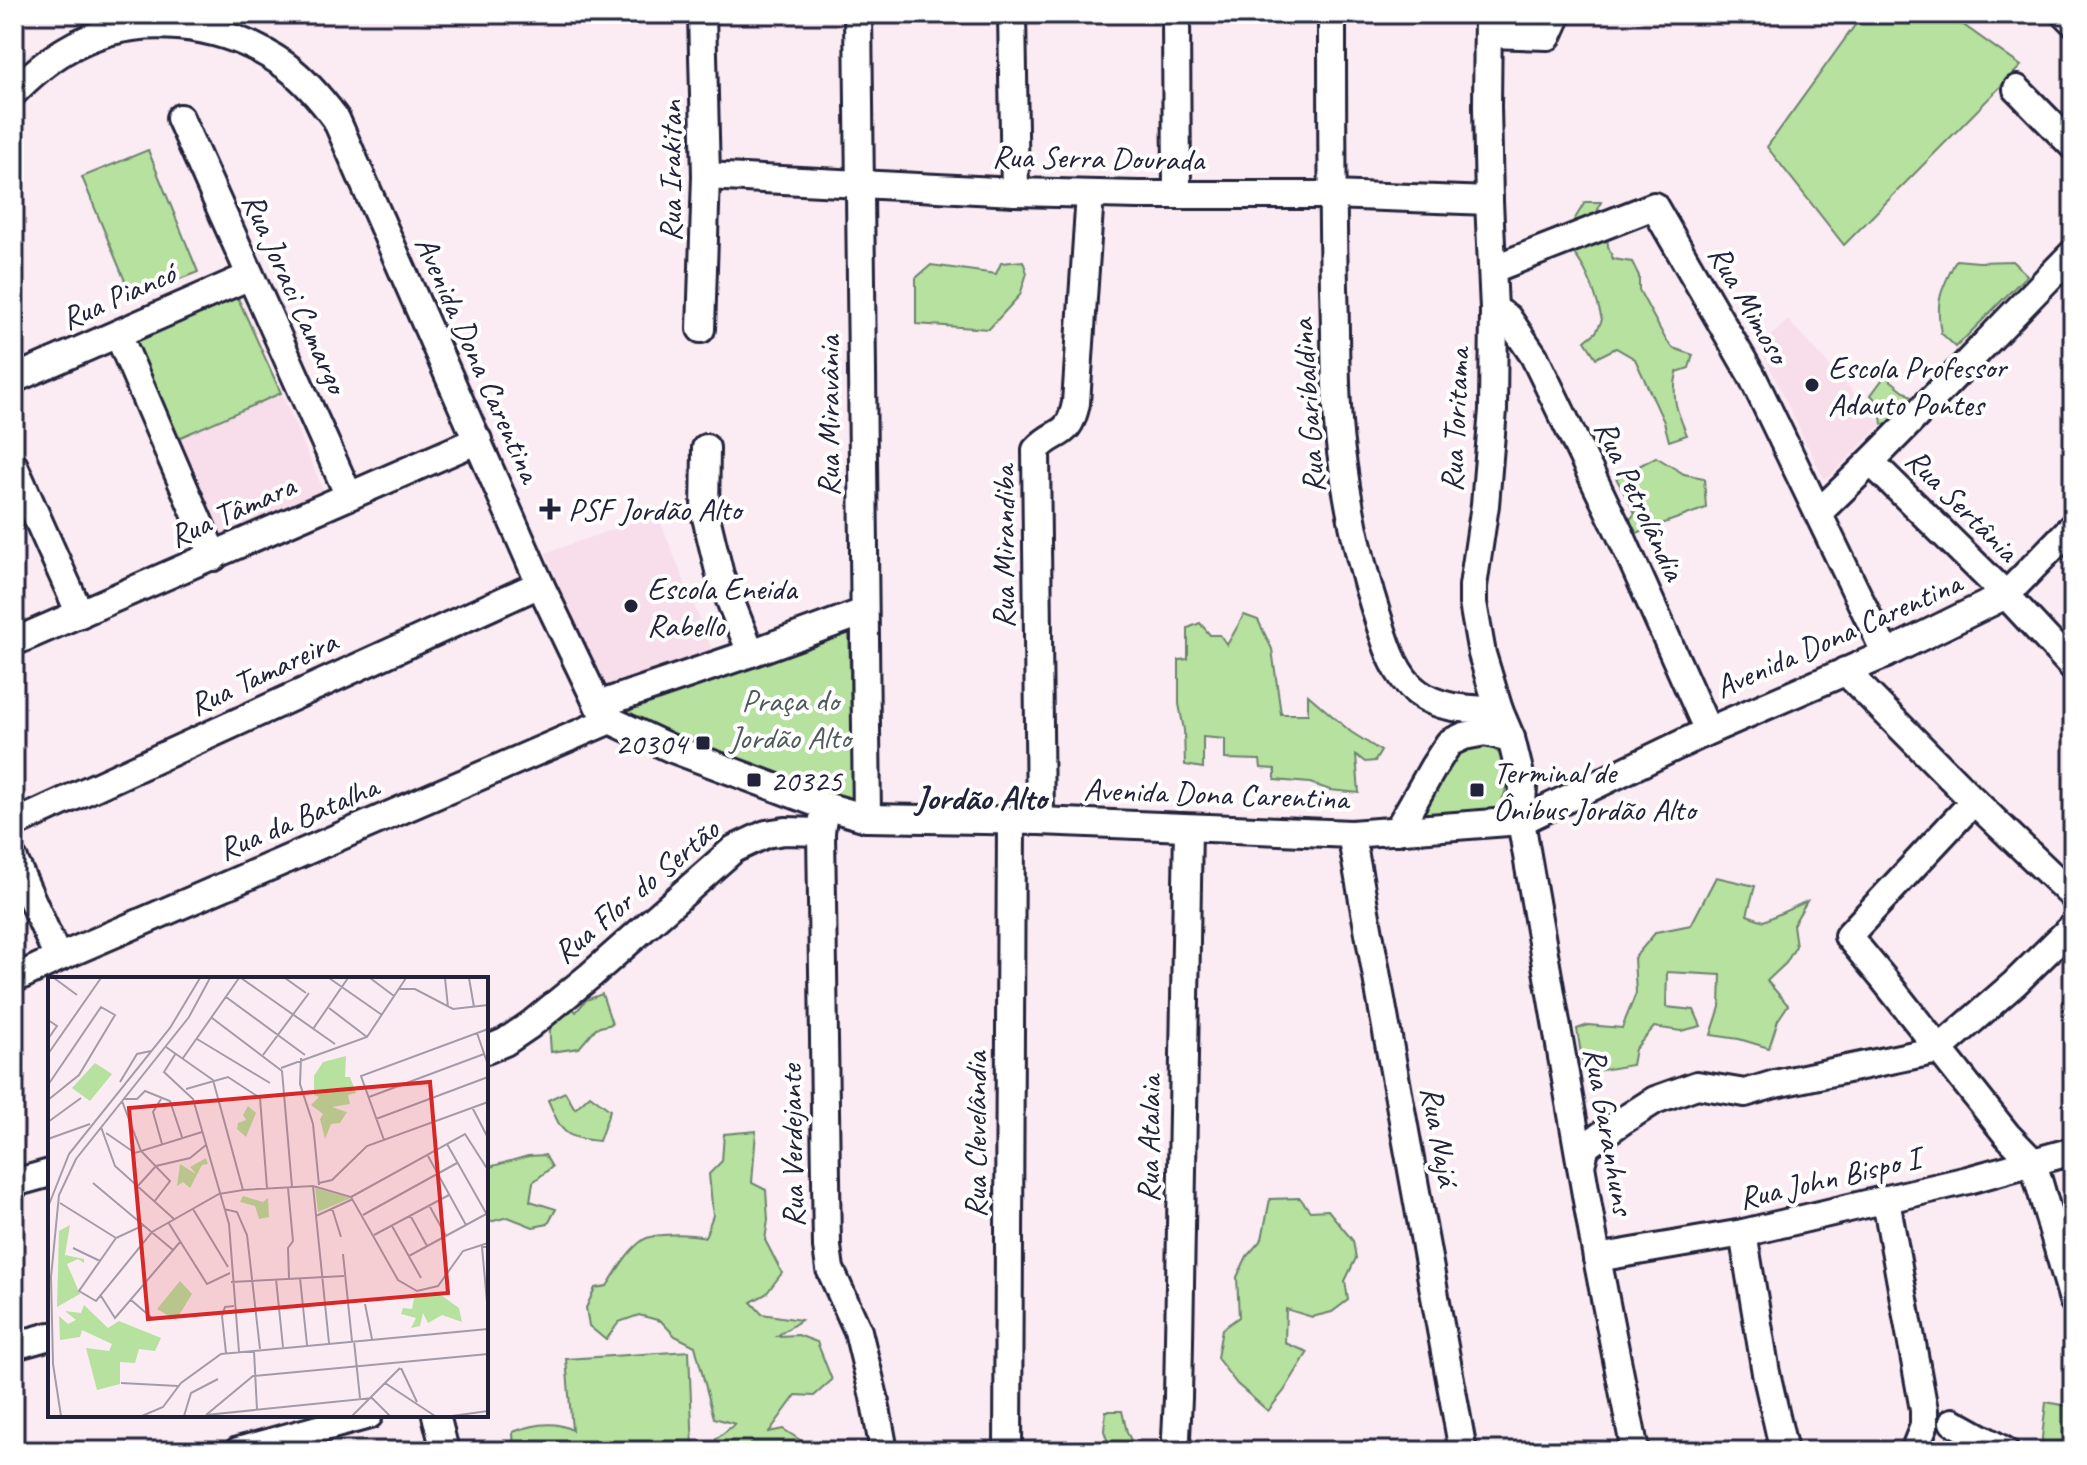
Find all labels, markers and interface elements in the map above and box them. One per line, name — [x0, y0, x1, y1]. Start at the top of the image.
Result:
street label: Rua Irakitan — [650, 99, 691, 242]
street label: Rua Serra Dourada — [992, 136, 1206, 180]
street label: Rua Joraci Camargo — [233, 187, 359, 403]
street label: Avenida Dona Carentina — [405, 230, 552, 491]
street label: Rua Mimoso — [1699, 238, 1801, 374]
street label: Rua Piancó — [55, 251, 186, 339]
street label: Rua Garibaldina — [1281, 316, 1335, 494]
street label: Rua Miravânia — [808, 333, 849, 496]
street label: Rua Toritama — [1431, 344, 1479, 493]
place label: Escola Professor Adauto Pontes — [1828, 347, 2009, 425]
marker: Escola Professor Adauto Pontes — [1803, 376, 1821, 394]
street label: Rua Petrolândia — [1585, 413, 1696, 589]
street label: Rua Sertânia — [1897, 440, 2029, 572]
street label: Rua Mirandiba — [983, 463, 1024, 629]
street label: Rua Tâmara — [163, 464, 303, 557]
place label: PSF Jordão Alto — [568, 489, 745, 530]
marker: PSF Jordão Alto — [539, 498, 561, 520]
street label: Avenida Dona Carentina — [1709, 561, 1970, 708]
place label: Escola Eneida Rabello — [647, 568, 799, 646]
marker: Escola Eneida Rabello — [622, 597, 640, 615]
street label: Rua Tamareira — [182, 620, 345, 725]
park label: Praça do Jordão Alto — [727, 680, 854, 758]
place label: 20304 — [615, 723, 691, 764]
marker: 20304 — [694, 734, 712, 752]
place label: Terminal de Ônibus Jordão Alto — [1493, 752, 1699, 830]
place label: 20325 — [770, 760, 844, 801]
street label: Rua da Batalha — [212, 765, 387, 870]
street label: Avenida Dona Carentina — [1083, 769, 1352, 819]
marker: 20325 — [745, 771, 763, 789]
district label: Jordão Alto — [914, 776, 1050, 819]
marker: Terminal de Ônibus Jordão Alto — [1468, 781, 1486, 799]
street label: Rua Flor do Sertão — [545, 808, 729, 972]
inset map — [48, 977, 488, 1417]
street label: Rua Garanhuns — [1574, 1044, 1644, 1220]
street label: Rua Clevelândia — [955, 1050, 996, 1218]
street label: Rua Verdejante — [770, 1062, 814, 1228]
street label: Rua Atalaia — [1127, 1072, 1171, 1203]
street label: Rua Najá — [1411, 1083, 1469, 1192]
street label: Rua John Bispo I — [1735, 1136, 1930, 1219]

